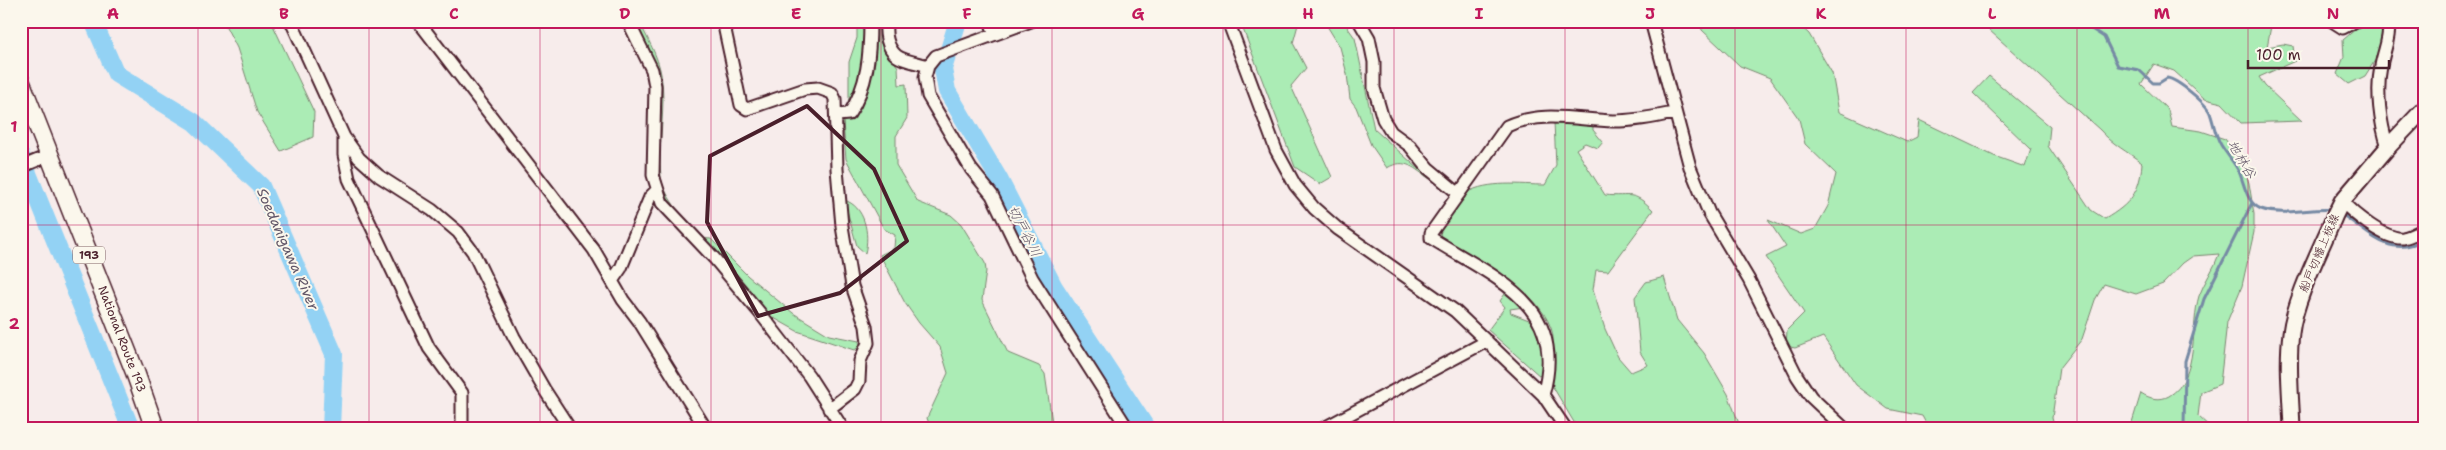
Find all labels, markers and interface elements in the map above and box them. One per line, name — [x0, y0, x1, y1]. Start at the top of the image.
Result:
text: A — [107, 3, 119, 24]
text: B — [279, 3, 289, 24]
text: C — [449, 3, 459, 24]
text: D — [619, 3, 631, 24]
text: E — [791, 3, 801, 24]
text: F — [962, 3, 972, 24]
text: G — [1132, 3, 1145, 24]
text: H — [1302, 3, 1314, 24]
text: I — [1475, 3, 1484, 24]
text: J — [1645, 3, 1655, 24]
text: K — [1816, 3, 1827, 24]
text: L — [1988, 3, 1997, 24]
text: M — [2154, 3, 2171, 24]
text: N — [2327, 3, 2339, 24]
scale bar — [2248, 38, 2390, 70]
text: 100 m — [2256, 45, 2301, 65]
text: 1 — [10, 116, 18, 137]
water label: 地林谷 — [2224, 136, 2261, 183]
water label: Soedanigawa River — [253, 185, 323, 313]
water label: 切戸谷川 — [1004, 202, 1046, 260]
street label: 船戸切幡上板線 — [2295, 211, 2343, 295]
road number: 193 — [73, 246, 105, 264]
street label: National Route 193 — [94, 283, 150, 395]
text: 2 — [8, 313, 20, 334]

